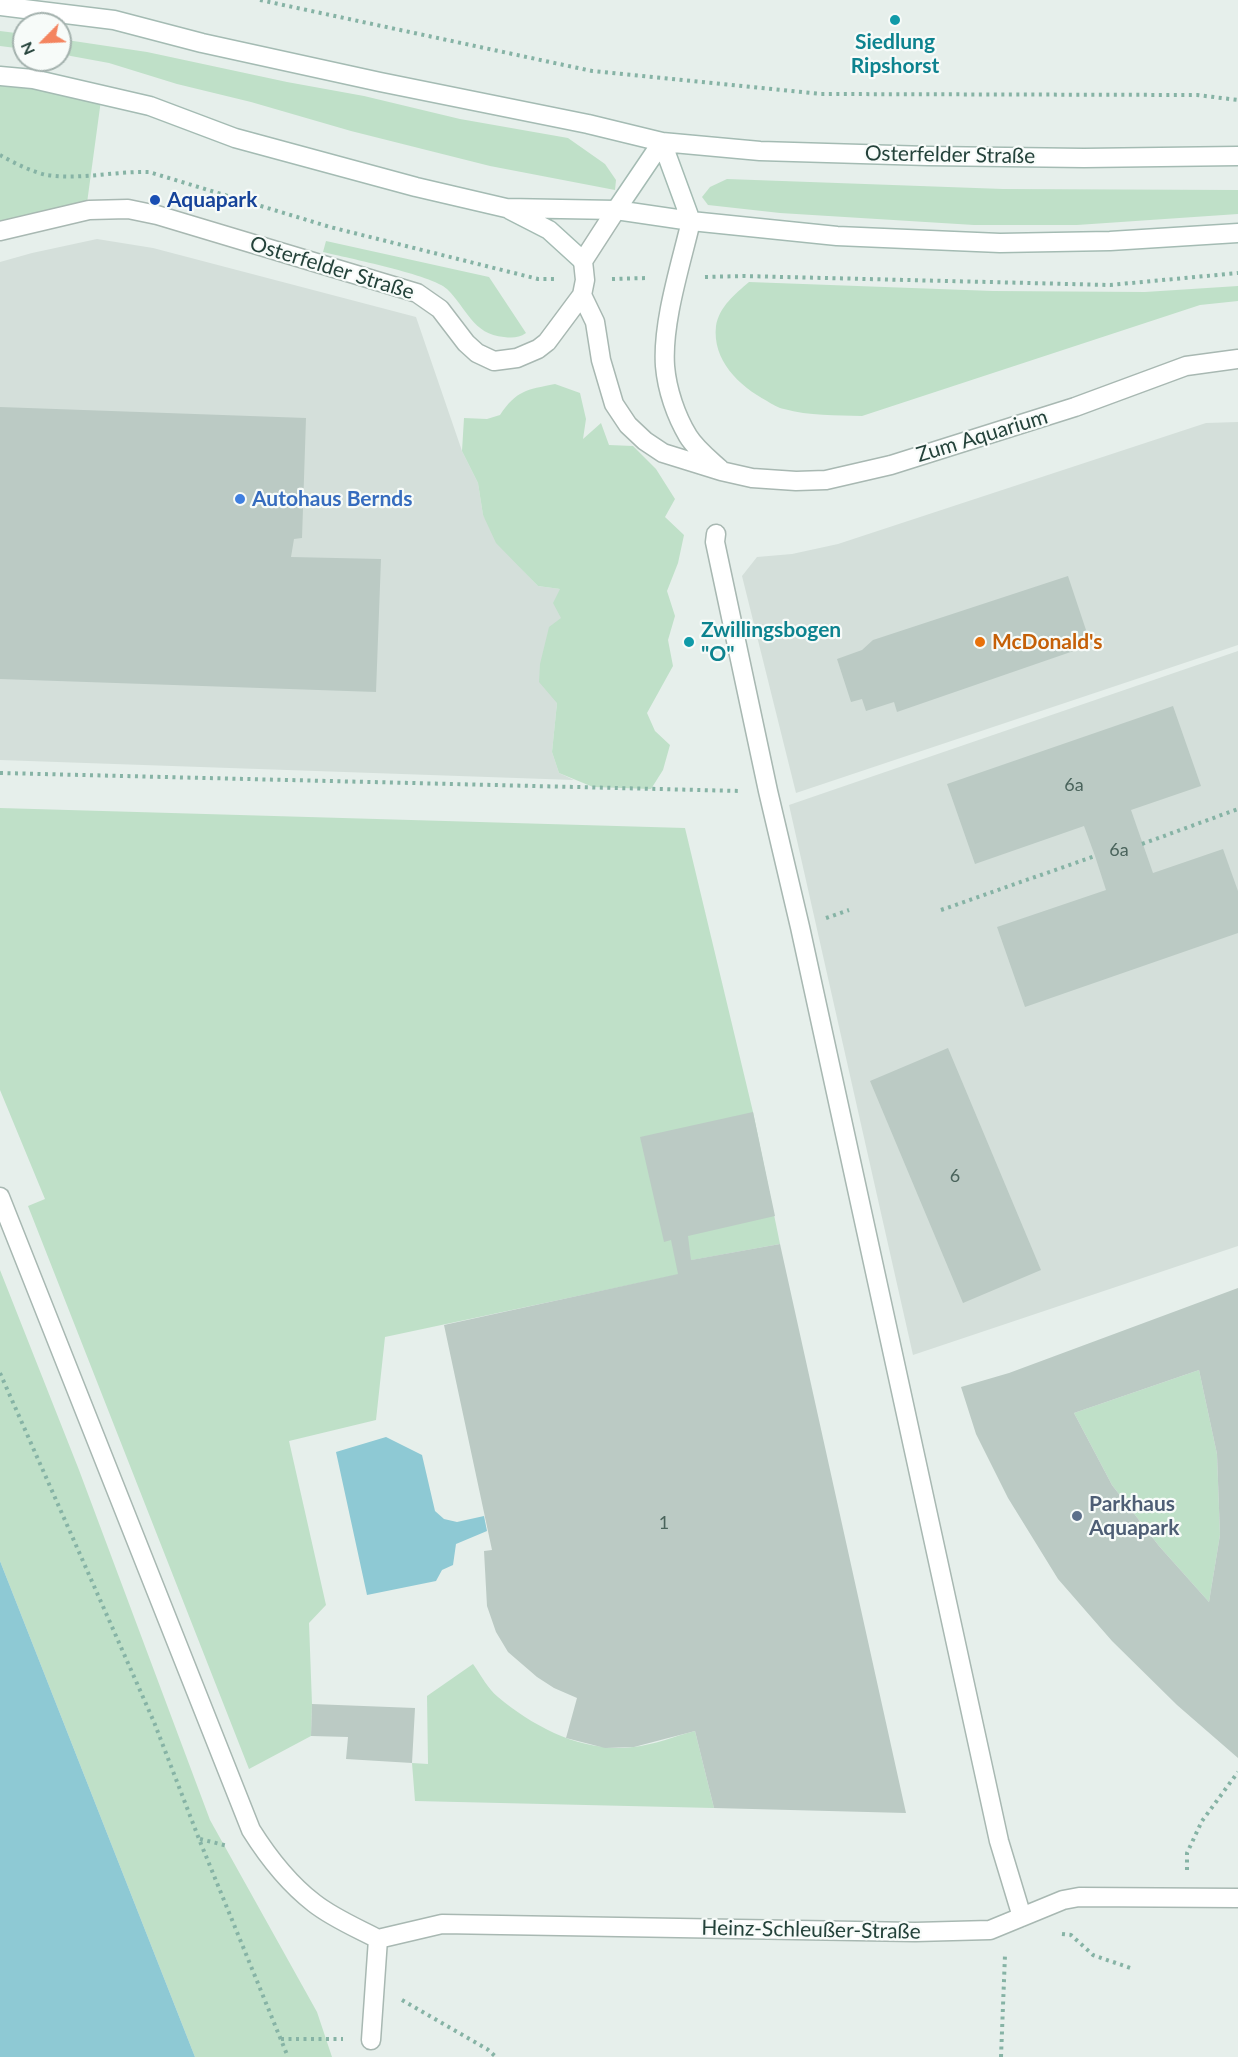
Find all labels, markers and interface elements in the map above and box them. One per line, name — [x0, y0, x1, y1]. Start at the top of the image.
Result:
north arrow — [12, 12, 72, 72]
marker: Siedlung Ripshorst — [888, 13, 902, 27]
place label: Siedlung Ripshorst — [851, 29, 939, 79]
text: N — [16, 39, 38, 58]
street label: Osterfelder Straße — [865, 141, 1035, 169]
place label: Aquapark — [167, 187, 257, 213]
marker: Aquapark — [148, 193, 162, 207]
street label: Osterfelder Straße — [247, 231, 417, 305]
street label: Zum Aquarium — [913, 404, 1051, 468]
place label: Autohaus Bernds — [252, 486, 412, 512]
marker: Autohaus Bernds — [233, 492, 247, 506]
place label: Zwillingsbogen "O" — [701, 617, 841, 667]
place label: McDonald's — [992, 629, 1103, 655]
marker: Zwillingsbogen "O" — [682, 635, 696, 649]
marker: McDonald's — [973, 635, 987, 649]
house number: 6a — [1064, 774, 1084, 796]
house number: 6a — [1109, 839, 1129, 861]
house number: 6 — [950, 1165, 960, 1187]
place label: Parkhaus Aquapark — [1089, 1491, 1179, 1541]
marker: Parkhaus Aquapark — [1070, 1509, 1084, 1523]
house number: 1 — [659, 1512, 669, 1534]
street label: Heinz-Schleußer-Straße — [701, 1915, 921, 1945]

